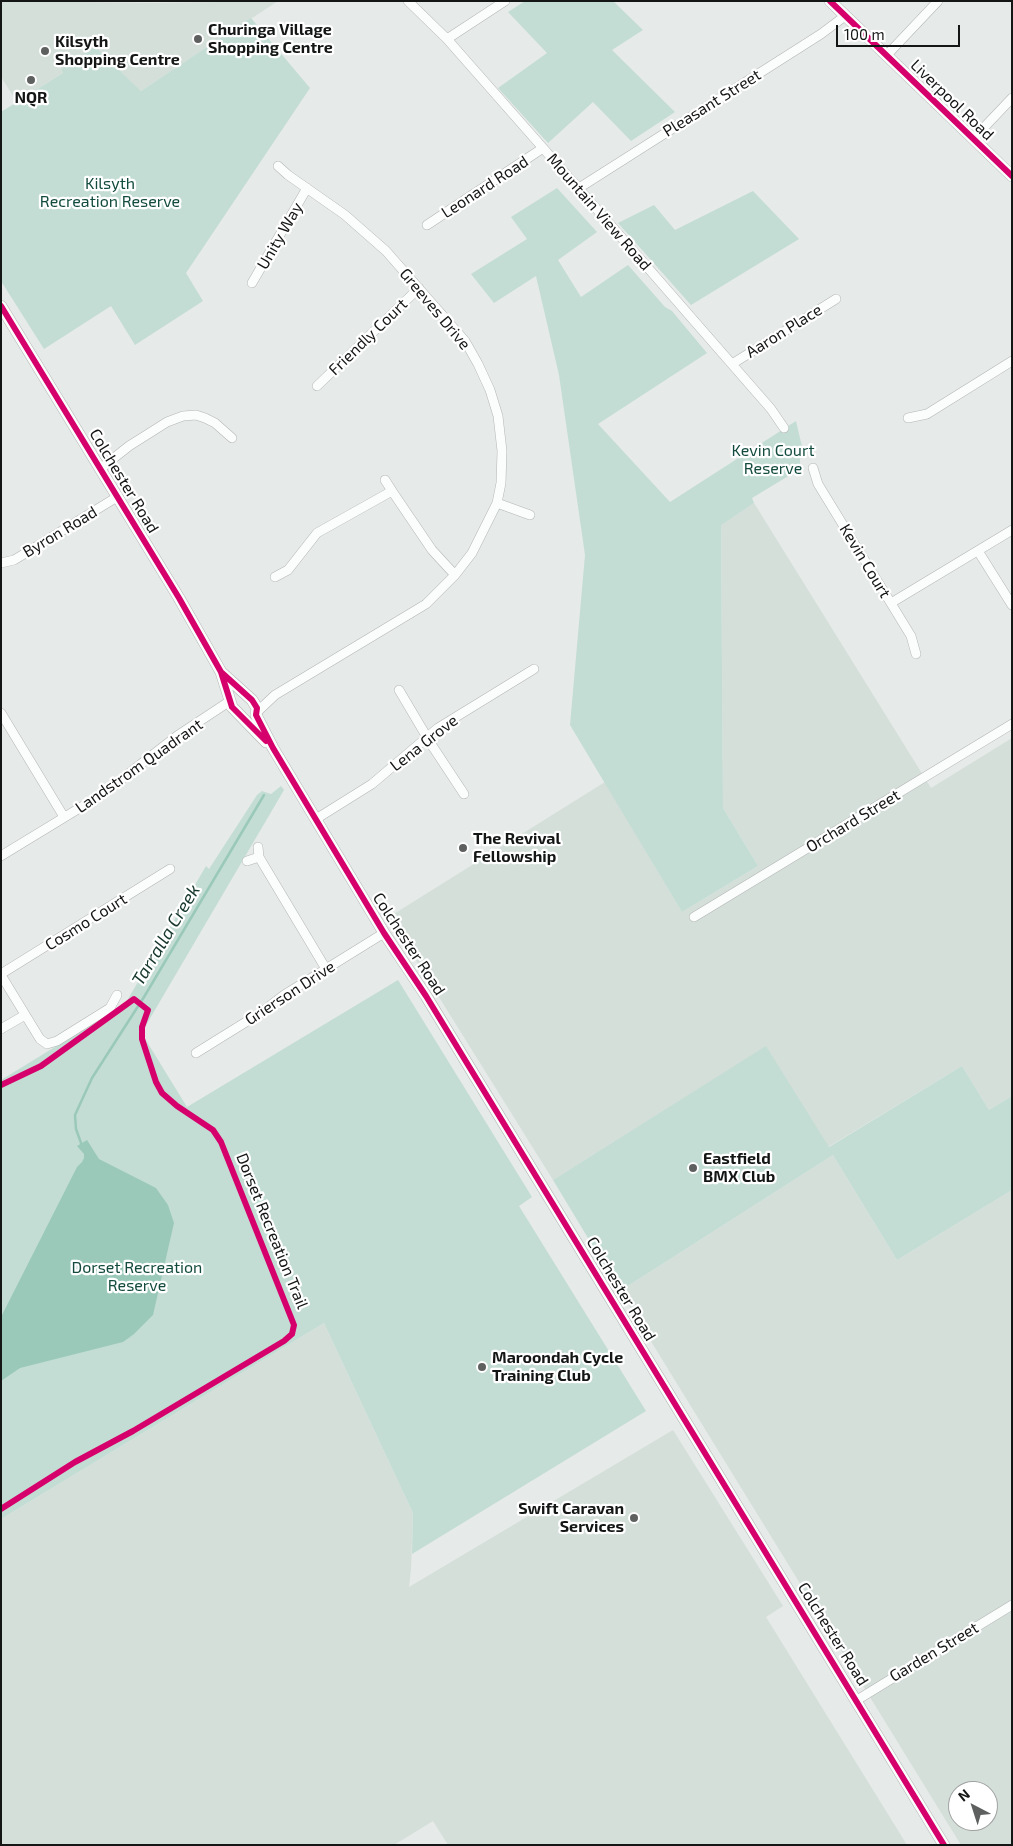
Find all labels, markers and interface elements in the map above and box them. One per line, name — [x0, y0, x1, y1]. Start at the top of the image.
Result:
scale bar — [838, 15, 962, 47]
place label: Churinga Village Shopping Centre — [208, 20, 333, 58]
text: 100 m — [844, 25, 885, 43]
place label: Kilsyth Shopping Centre — [55, 32, 180, 70]
marker: Churinga Village Shopping Centre — [192, 33, 204, 45]
marker: Kilsyth Shopping Centre — [39, 45, 51, 57]
street label: Liverpool Road — [906, 56, 998, 144]
street label: Pleasant Street — [659, 65, 765, 141]
marker: NQR — [25, 74, 37, 86]
place label: NQR — [15, 88, 47, 108]
street label: Mountain View Road — [543, 149, 655, 275]
street label: Leonard Road — [438, 152, 532, 222]
park label: Kilsyth Recreation Reserve — [40, 174, 180, 212]
street label: Unity Way — [253, 199, 307, 273]
street label: Greeves Drive — [395, 265, 475, 353]
street label: Friendly Court — [325, 295, 411, 379]
street label: Aaron Place — [742, 300, 826, 362]
street label: Colchester Road — [85, 425, 163, 537]
park label: Kevin Court Reserve — [732, 441, 814, 479]
street label: Byron Road — [19, 502, 101, 562]
street label: Kevin Court — [835, 521, 895, 601]
street label: Lena Grove — [386, 711, 462, 775]
street label: Landstrom Quadrant — [72, 715, 206, 817]
street label: Orchard Street — [803, 785, 903, 857]
place label: The Revival Fellowship — [473, 829, 561, 867]
marker: The Revival Fellowship — [457, 842, 469, 854]
water label: Tarralla Creek — [127, 881, 205, 989]
street label: Cosmo Court — [42, 889, 130, 955]
street label: Colchester Road — [369, 889, 449, 999]
street label: Grierson Drive — [241, 957, 339, 1029]
place label: Eastfield BMX Club — [703, 1149, 775, 1187]
street label: Dorset Recreation Trail — [232, 1150, 312, 1312]
marker: Eastfield BMX Club — [687, 1162, 699, 1174]
street label: Colchester Road — [582, 1233, 660, 1345]
park label: Dorset Recreation Reserve — [72, 1258, 202, 1296]
place label: Maroondah Cycle Training Club — [492, 1348, 623, 1386]
marker: Maroondah Cycle Training Club — [476, 1361, 488, 1373]
place label: Swift Caravan Services — [518, 1499, 624, 1537]
marker: Swift Caravan Services — [628, 1512, 640, 1524]
street label: Colchester Road — [794, 1579, 872, 1689]
street label: Garden Street — [886, 1618, 982, 1686]
north arrow — [948, 1781, 998, 1831]
text: N — [954, 1785, 973, 1805]

